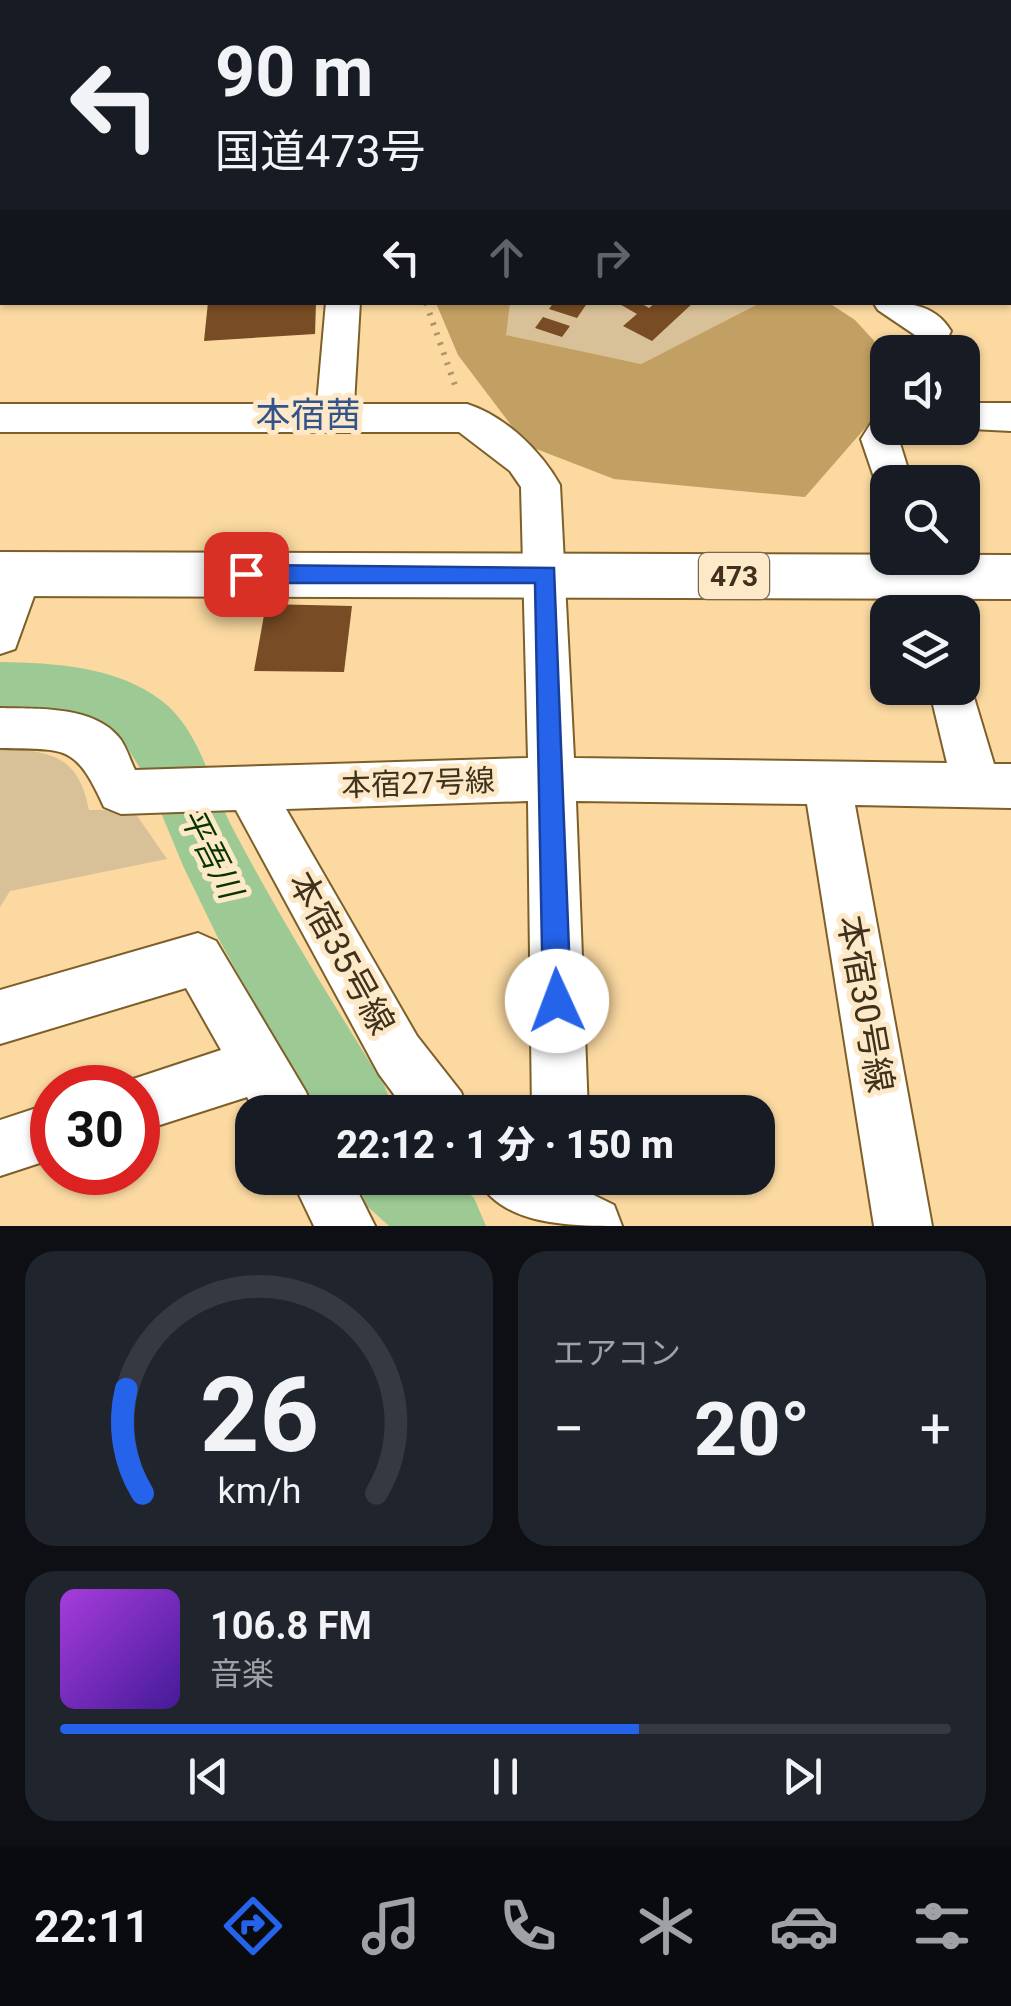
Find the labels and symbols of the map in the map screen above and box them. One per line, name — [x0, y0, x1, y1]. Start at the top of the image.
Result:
district label: 本宿茜 — [255, 395, 361, 436]
pin — [204, 532, 289, 617]
road number: 473 — [699, 553, 769, 599]
street label: 本宿27号線 — [341, 763, 495, 803]
water label: 平吾川 — [172, 802, 251, 907]
street label: 本宿35号線 — [280, 865, 402, 1041]
street label: 本宿30号線 — [829, 912, 901, 1096]
position arrow — [505, 949, 609, 1053]
speed limit sign: 30 — [30, 1065, 160, 1195]

